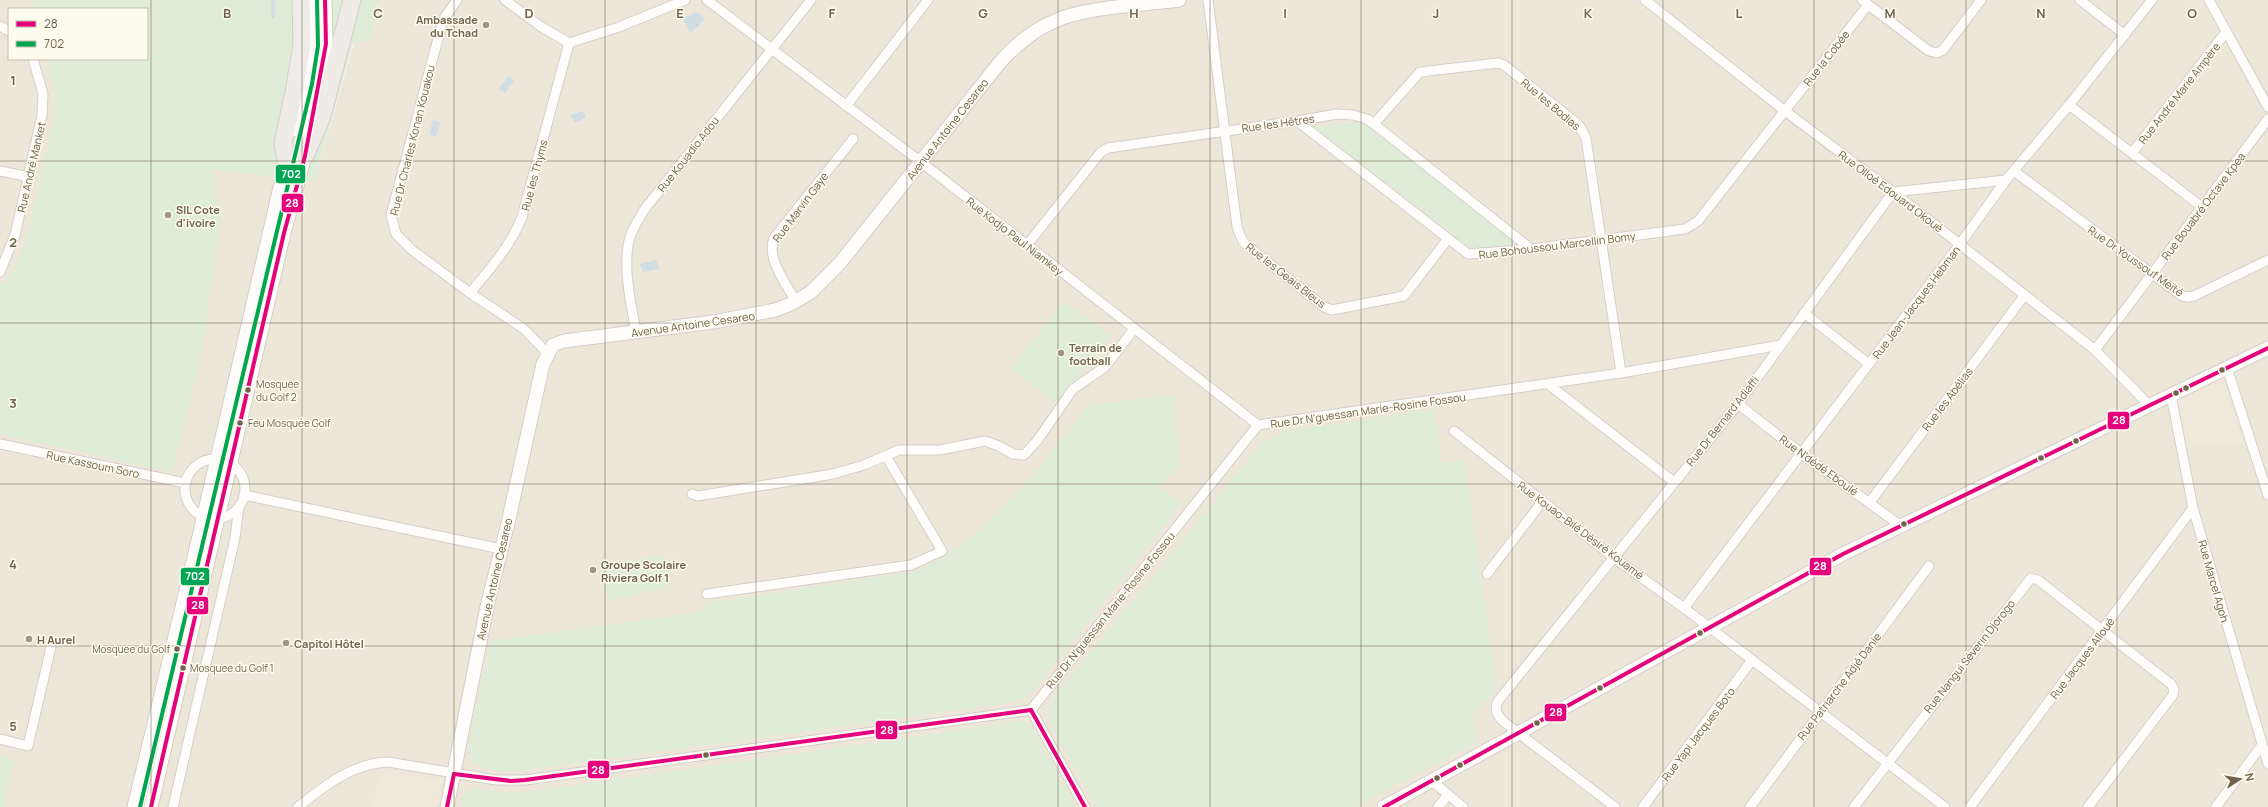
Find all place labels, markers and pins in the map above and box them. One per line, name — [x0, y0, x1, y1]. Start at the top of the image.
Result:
place label: Ambassade du Tchad — [416, 12, 478, 40]
marker: Ambassade du Tchad — [481, 20, 491, 30]
place label: SIL Cote d'ivoire — [176, 202, 220, 230]
marker: SIL Cote d'ivoire — [163, 210, 173, 220]
place label: Terrain de football — [1069, 340, 1122, 368]
marker: Terrain de football — [1056, 348, 1066, 358]
unlabelled marker — [2217, 365, 2227, 375]
place label: Mosquee du Golf 2 — [256, 377, 299, 404]
unlabelled marker — [2181, 383, 2191, 393]
marker: Mosquee du Golf 2 — [243, 385, 253, 395]
unlabelled marker — [2171, 388, 2181, 398]
place label: Feu Mosquée Golf — [248, 416, 331, 430]
marker: Feu Mosquée Golf — [235, 418, 245, 428]
unlabelled marker — [2071, 436, 2081, 446]
unlabelled marker — [2036, 453, 2046, 463]
unlabelled marker — [1899, 519, 1909, 529]
place label: Groupe Scolaire Riviera Golf 1 — [601, 557, 687, 585]
marker: Groupe Scolaire Riviera Golf 1 — [588, 565, 598, 575]
unlabelled marker — [1695, 628, 1705, 638]
place label: H Aurel — [37, 632, 75, 647]
marker: H Aurel — [24, 634, 34, 644]
place label: Capitol Hôtel — [294, 636, 364, 651]
marker: Capitol Hôtel — [281, 638, 291, 648]
place label: Mosquee du Golf — [92, 642, 170, 656]
marker: Mosquee du Golf — [172, 644, 182, 654]
place label: Mosquee du Golf 1 — [190, 661, 274, 675]
marker: Mosquee du Golf 1 — [178, 663, 188, 673]
unlabelled marker — [1595, 683, 1605, 693]
unlabelled marker — [1532, 718, 1542, 728]
unlabelled marker — [701, 750, 711, 760]
unlabelled marker — [1455, 760, 1465, 770]
unlabelled marker — [1432, 773, 1442, 783]

